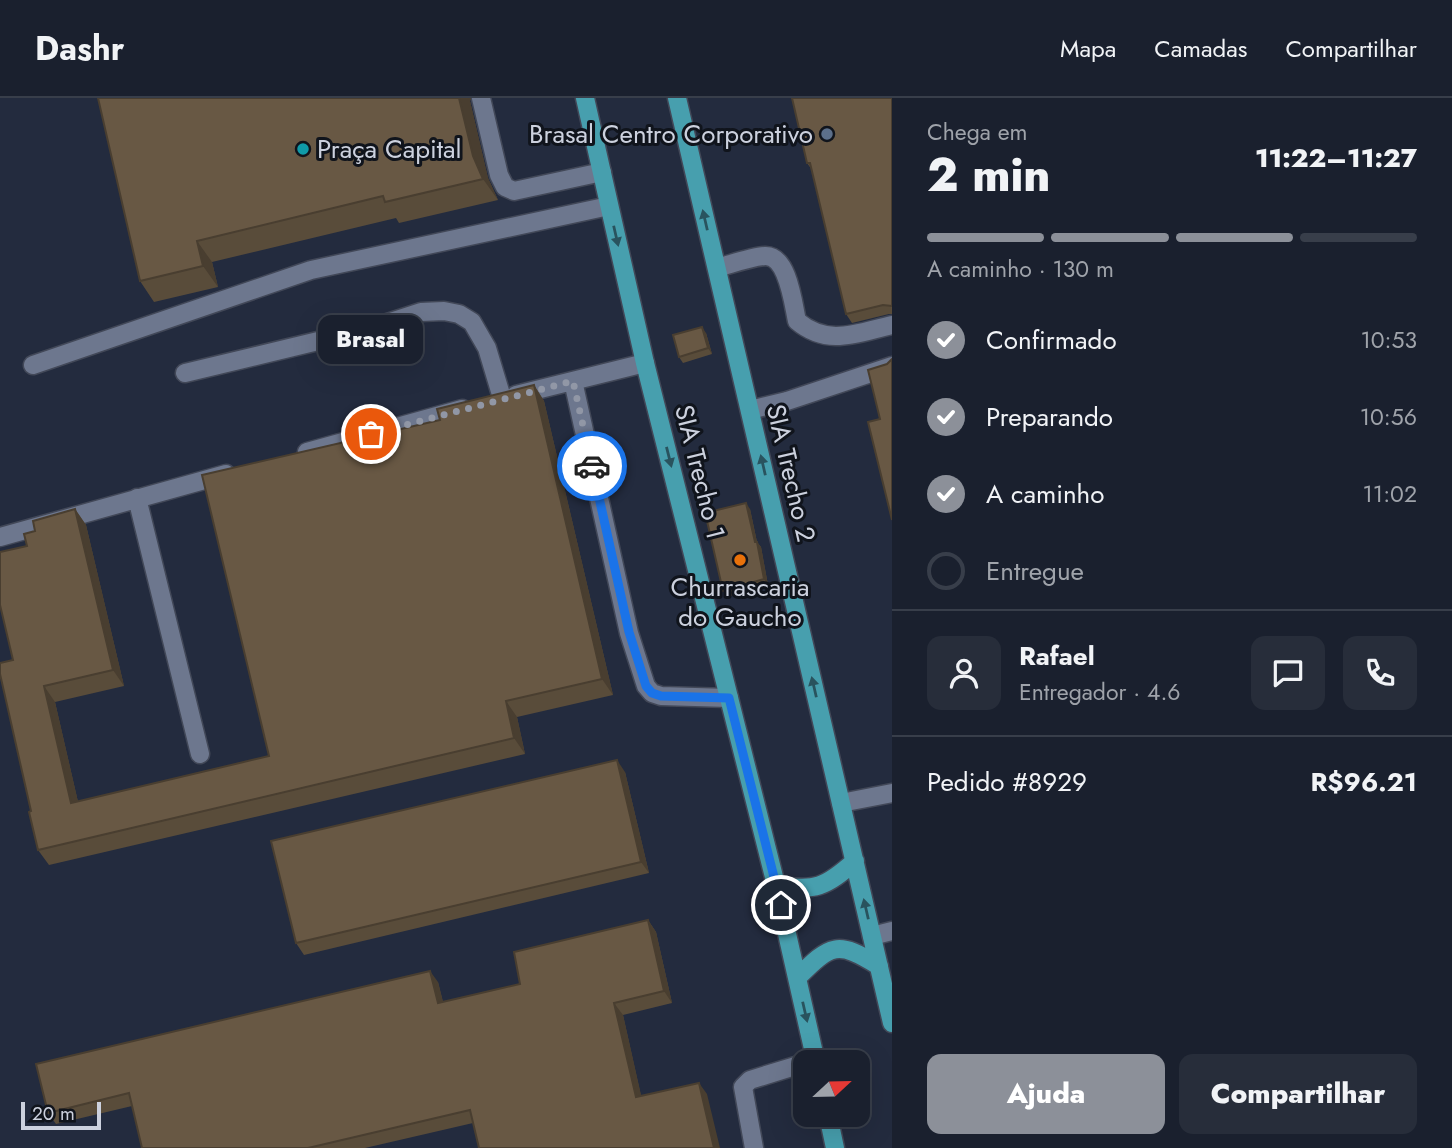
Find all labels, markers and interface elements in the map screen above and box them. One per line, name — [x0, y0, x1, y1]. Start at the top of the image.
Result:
text: Dashr — [35, 25, 124, 72]
text: Mapa — [1060, 31, 1116, 66]
text: Camadas — [1154, 31, 1247, 66]
text: Compartilhar — [1285, 31, 1417, 66]
place label: Brasal Centro Corporativo — [529, 115, 813, 153]
text: Chega em — [927, 115, 1028, 149]
marker: Brasal Centro Corporativo — [819, 126, 835, 142]
place label: Praça Capital — [317, 130, 462, 168]
text: 11:22–11:27 — [1255, 139, 1417, 177]
marker: Praça Capital — [295, 141, 311, 157]
text: 2 min — [927, 142, 1051, 208]
one-way arrow — [700, 209, 711, 231]
one-way arrow — [611, 225, 622, 247]
text: A caminho · 130 m — [927, 252, 1114, 286]
callout: Brasal — [318, 315, 424, 364]
icon: check — [927, 321, 965, 359]
text: Confirmado — [986, 321, 1117, 359]
text: Brasal — [336, 322, 405, 356]
text: 10:53 — [1360, 323, 1417, 357]
icon: check — [927, 398, 965, 436]
text: Preparando — [986, 398, 1113, 436]
street label: SIA Trecho 2 — [757, 400, 825, 546]
text: 10:56 — [1360, 400, 1417, 434]
street label: SIA Trecho 1 — [665, 401, 735, 543]
pin — [341, 404, 401, 464]
icon: bag — [352, 415, 390, 453]
courier — [557, 431, 627, 501]
icon: car — [573, 447, 611, 485]
one-way arrow — [664, 447, 675, 469]
one-way arrow — [757, 454, 768, 476]
icon: check — [927, 475, 965, 513]
text: A caminho — [986, 475, 1104, 513]
text: 11:02 — [1363, 477, 1417, 511]
marker: Churrascaria do Gaucho — [732, 552, 748, 568]
text: Entregue — [986, 552, 1084, 590]
place label: Churrascaria do Gaucho — [670, 568, 810, 636]
button: person — [927, 636, 1001, 710]
button: chat — [1251, 636, 1325, 710]
button: phone — [1343, 636, 1417, 710]
text: Rafael — [1019, 637, 1095, 675]
text: Entregador · 4.6 — [1019, 675, 1181, 709]
one-way arrow — [808, 676, 819, 698]
text: Pedido #8929 — [927, 763, 1087, 801]
text: R$96.21 — [1311, 763, 1417, 801]
pin — [751, 875, 811, 935]
icon: home — [762, 886, 800, 924]
one-way arrow — [860, 898, 871, 920]
one-way arrow — [799, 1001, 810, 1023]
north arrow — [793, 1050, 870, 1127]
map controls — [793, 1050, 870, 1127]
button: Ajuda — [927, 1054, 1165, 1134]
button: Compartilhar — [1179, 1054, 1417, 1134]
scale bar — [21, 1099, 102, 1131]
text: 20 m — [32, 1100, 75, 1127]

